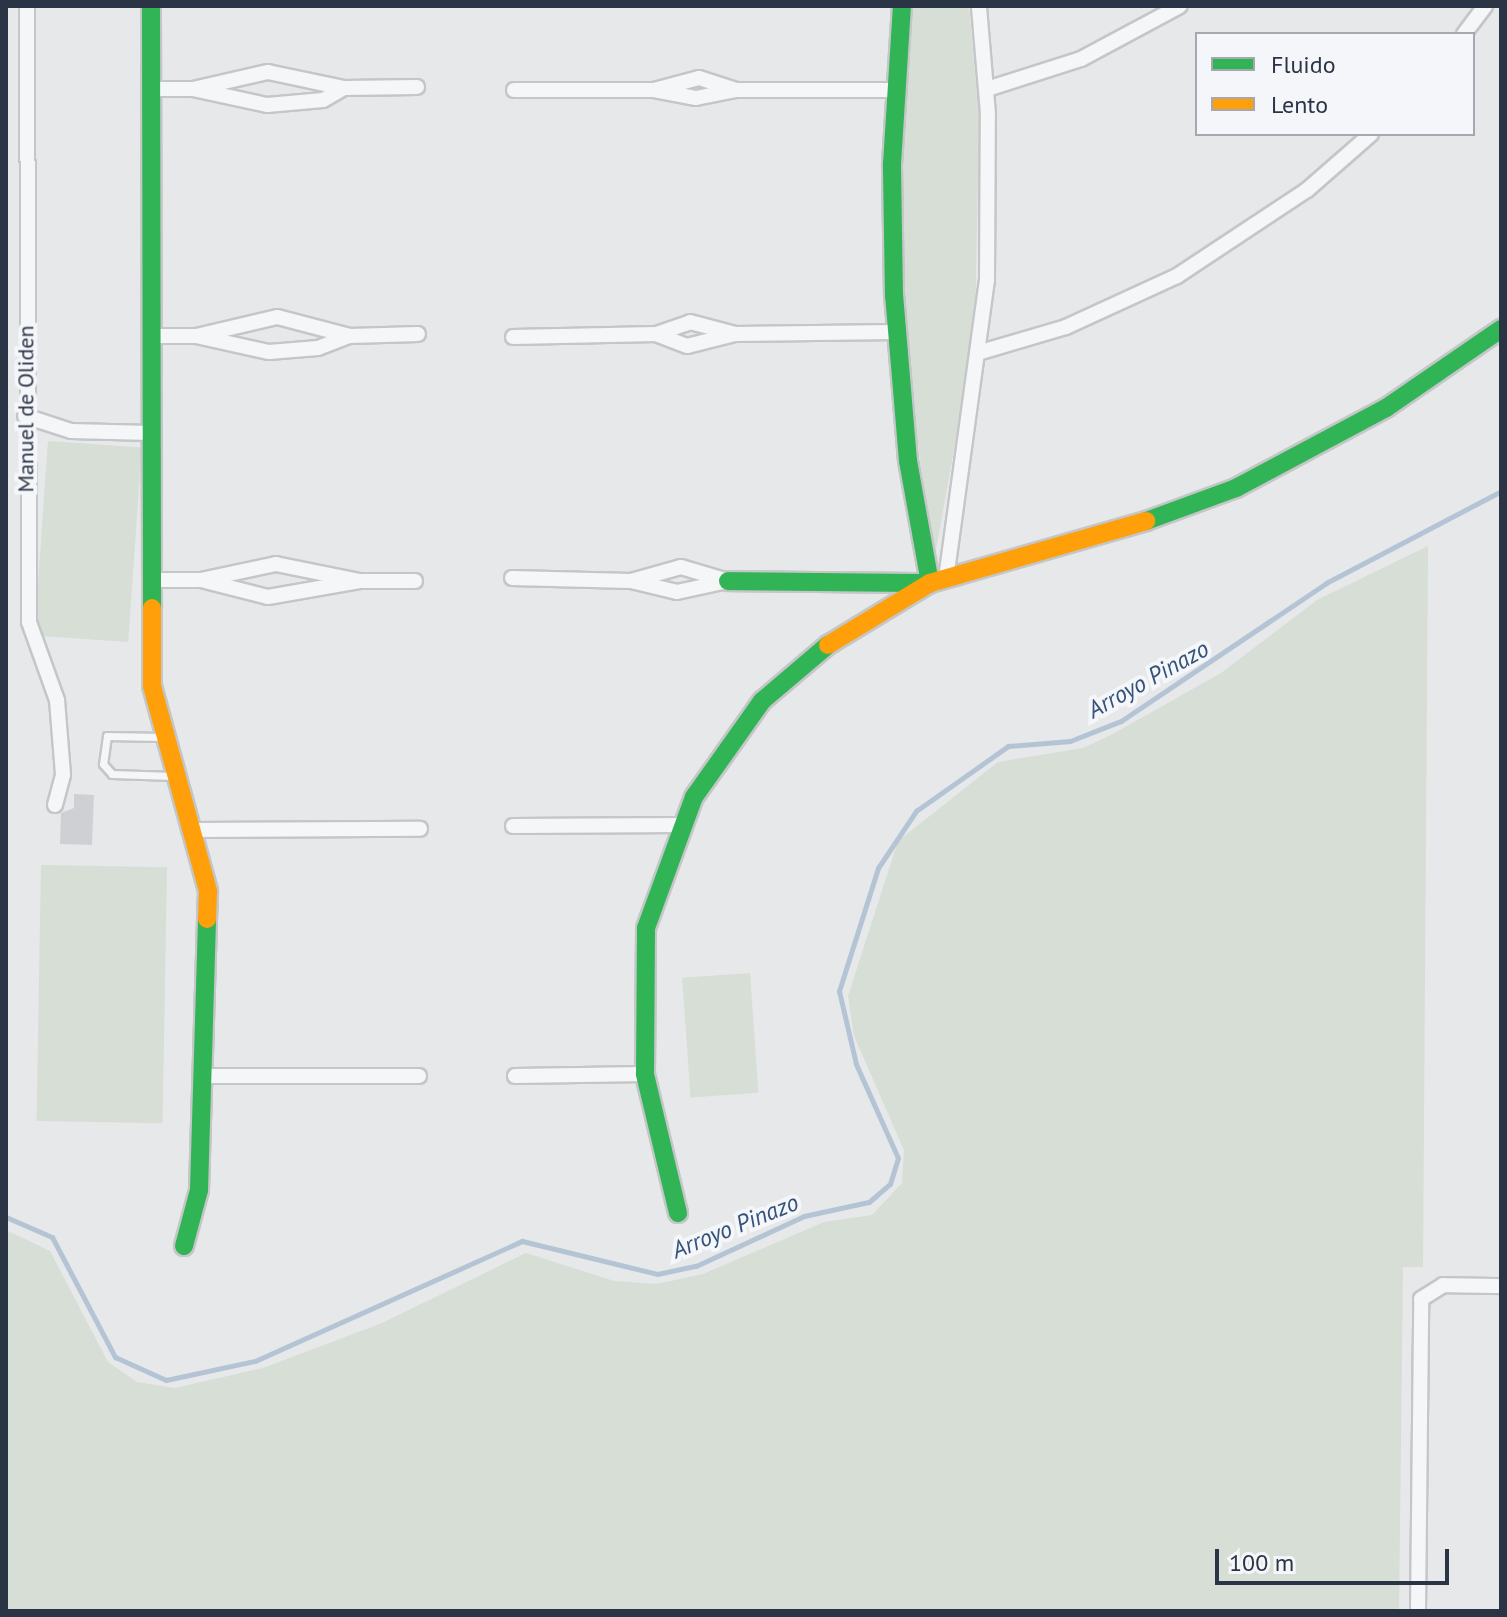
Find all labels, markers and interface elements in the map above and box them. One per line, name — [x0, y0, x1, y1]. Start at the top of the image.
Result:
legend — [1195, 32, 1475, 136]
text: Fluido — [1271, 49, 1336, 80]
text: Lento — [1271, 89, 1328, 120]
street label: Manuel de Oliden — [13, 326, 39, 492]
water label: Arroyo Pinazo — [1082, 634, 1214, 724]
water label: Arroyo Pinazo — [667, 1188, 803, 1264]
scale bar — [1219, 1533, 1453, 1583]
text: 100 m — [1229, 1547, 1294, 1578]

